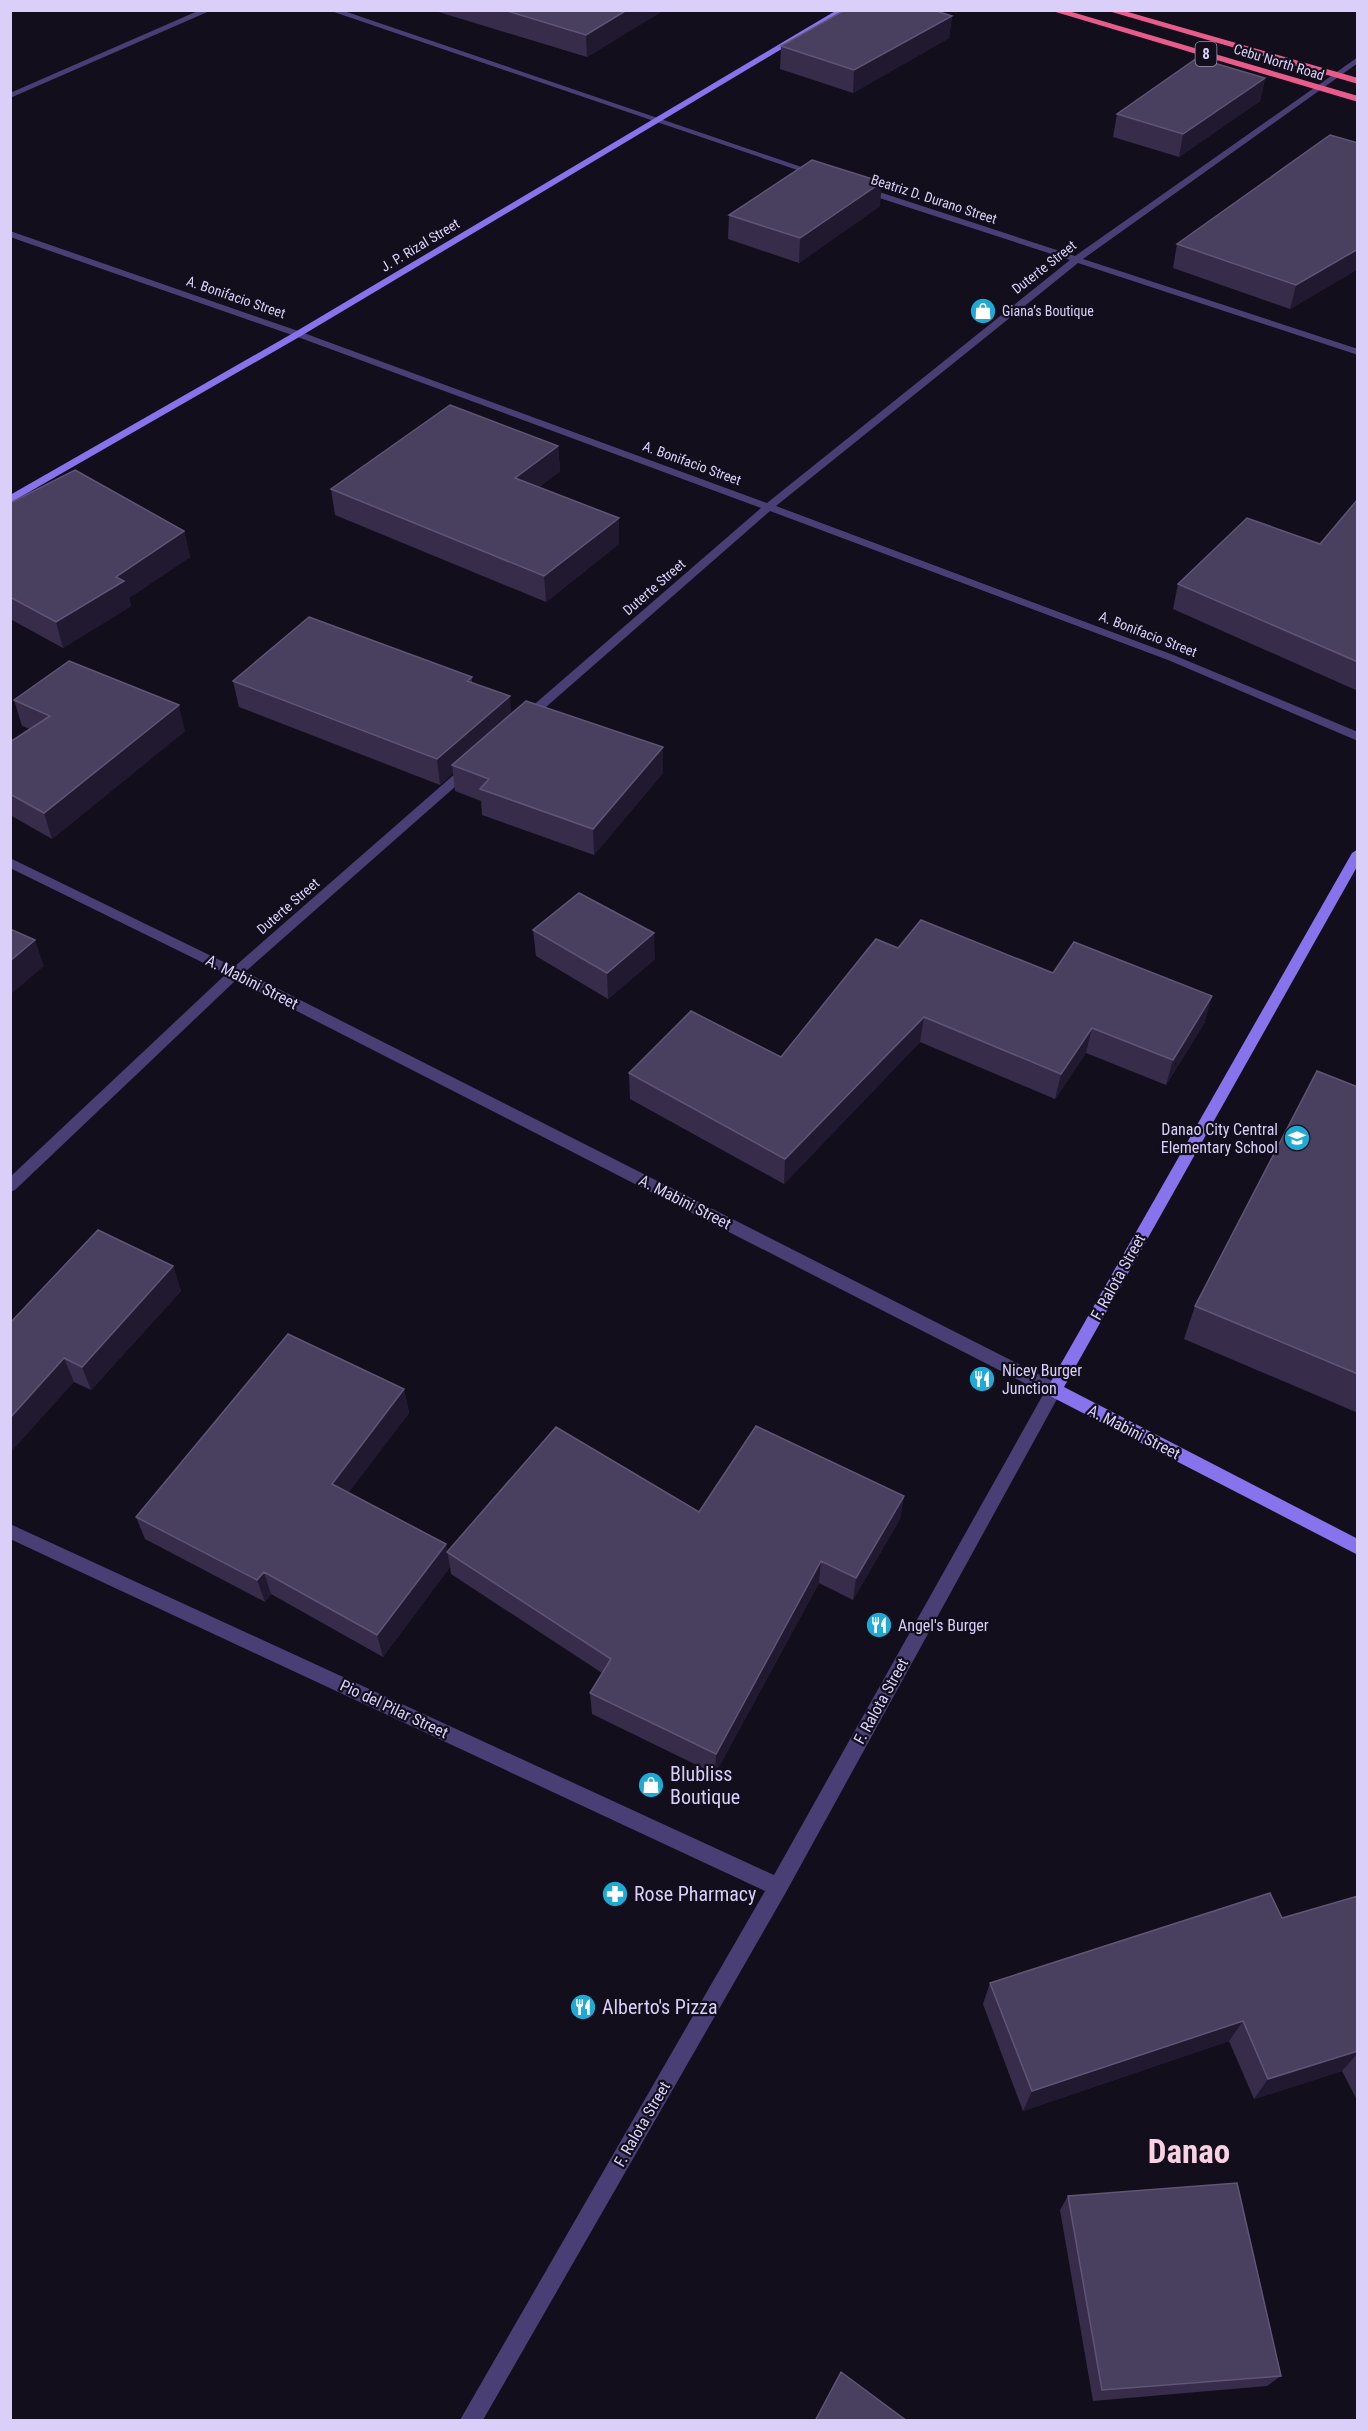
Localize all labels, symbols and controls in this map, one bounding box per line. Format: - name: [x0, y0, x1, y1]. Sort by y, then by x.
- street label: Cebu North Road: [1232, 41, 1326, 83]
- road number: 8: [1196, 42, 1216, 66]
- street label: Beatriz D. Durano Street: [869, 171, 999, 227]
- street label: J. P. Rizal Street: [378, 215, 462, 275]
- street label: Duterte Street: [1009, 237, 1079, 297]
- street label: A. Bonifacio Street: [184, 273, 288, 321]
- shop icon: Giana’s Boutique: [968, 296, 998, 326]
- place label: Giana’s Boutique: [1002, 303, 1094, 319]
- street label: A. Bonifacio Street: [641, 438, 743, 488]
- street label: Duterte Street: [620, 556, 688, 618]
- street label: A. Bonifacio Street: [1097, 608, 1199, 660]
- street label: Duterte Street: [254, 875, 322, 937]
- street label: A. Mabini Street: [203, 951, 302, 1014]
- place label: Danao City Central Elementary School: [1161, 1120, 1278, 1157]
- school or university icon: Danao City Central Elementary School: [1282, 1123, 1312, 1153]
- street label: A. Mabini Street: [636, 1171, 735, 1234]
- street label: F. Ralota Street: [1087, 1231, 1150, 1323]
- place label: Nicey Burger Junction: [1002, 1361, 1082, 1398]
- restaurant icon: Nicey Burger Junction: [967, 1364, 997, 1394]
- street label: A. Mabini Street: [1085, 1401, 1184, 1464]
- restaurant icon: Angel's Burger: [864, 1610, 894, 1640]
- place label: Angel's Burger: [898, 1616, 989, 1635]
- street label: F. Ralota Street: [850, 1655, 913, 1747]
- street label: Pio del Pilar Street: [337, 1676, 451, 1742]
- place label: Blubliss Boutique: [670, 1762, 740, 1809]
- shop icon: Blubliss Boutique: [636, 1770, 666, 1800]
- pharmacy icon: Rose Pharmacy: [600, 1879, 630, 1909]
- place label: Rose Pharmacy: [634, 1882, 756, 1906]
- restaurant icon: Alberto's Pizza: [568, 1992, 598, 2022]
- place label: Alberto's Pizza: [602, 1995, 718, 2019]
- street label: F. Ralota Street: [610, 2078, 674, 2170]
- district label: Danao: [1148, 2132, 1230, 2171]

